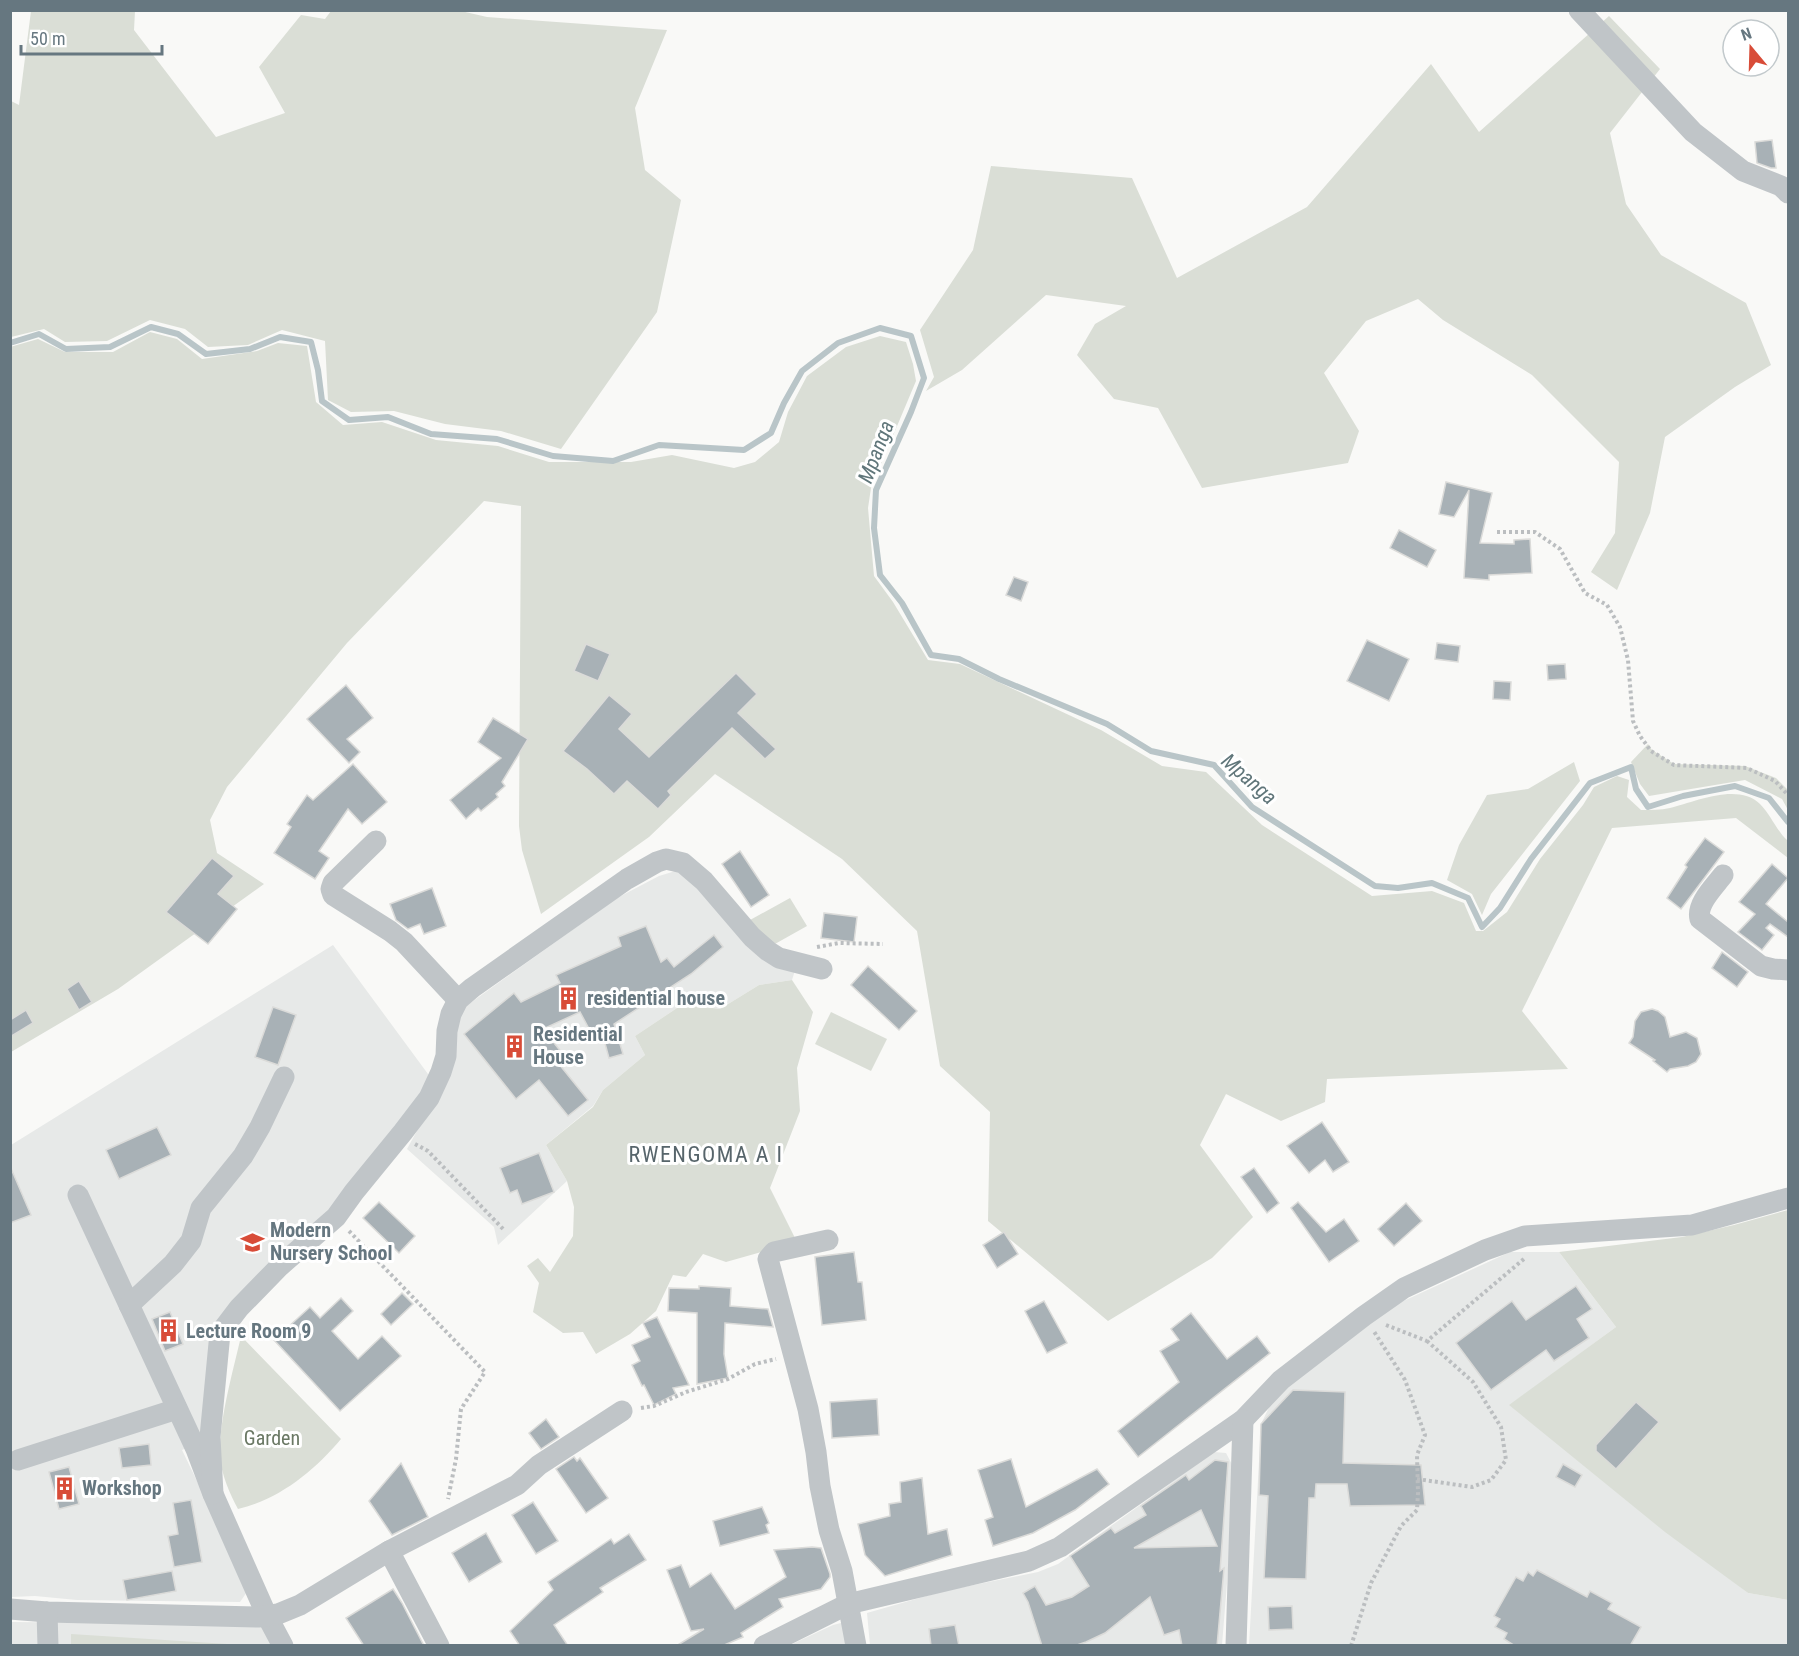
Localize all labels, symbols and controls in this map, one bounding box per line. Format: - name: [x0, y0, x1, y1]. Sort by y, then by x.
- scale bar: [21, 18, 162, 56]
- north arrow: [1721, 18, 1781, 78]
- text: N: [1739, 24, 1754, 45]
- text: 50 m: [30, 28, 65, 49]
- water label: Mpanga: [853, 417, 899, 487]
- water label: Mpanga: [1217, 749, 1281, 809]
- building icon: residential house: [556, 985, 582, 1011]
- place label: residential house: [587, 986, 725, 1010]
- place label: Residential House: [533, 1022, 623, 1069]
- building icon: Residential House: [502, 1033, 528, 1059]
- district label: RWENGOMA A I: [628, 1142, 784, 1167]
- place label: Modern Nursery School: [270, 1218, 392, 1265]
- school or university icon: Modern Nursery School: [239, 1229, 265, 1255]
- building icon: Lecture Room 9: [155, 1318, 181, 1344]
- place label: Lecture Room 9: [186, 1319, 311, 1343]
- park label: Garden: [244, 1426, 300, 1450]
- building icon: Workshop: [51, 1475, 77, 1501]
- place label: Workshop: [82, 1476, 162, 1500]

